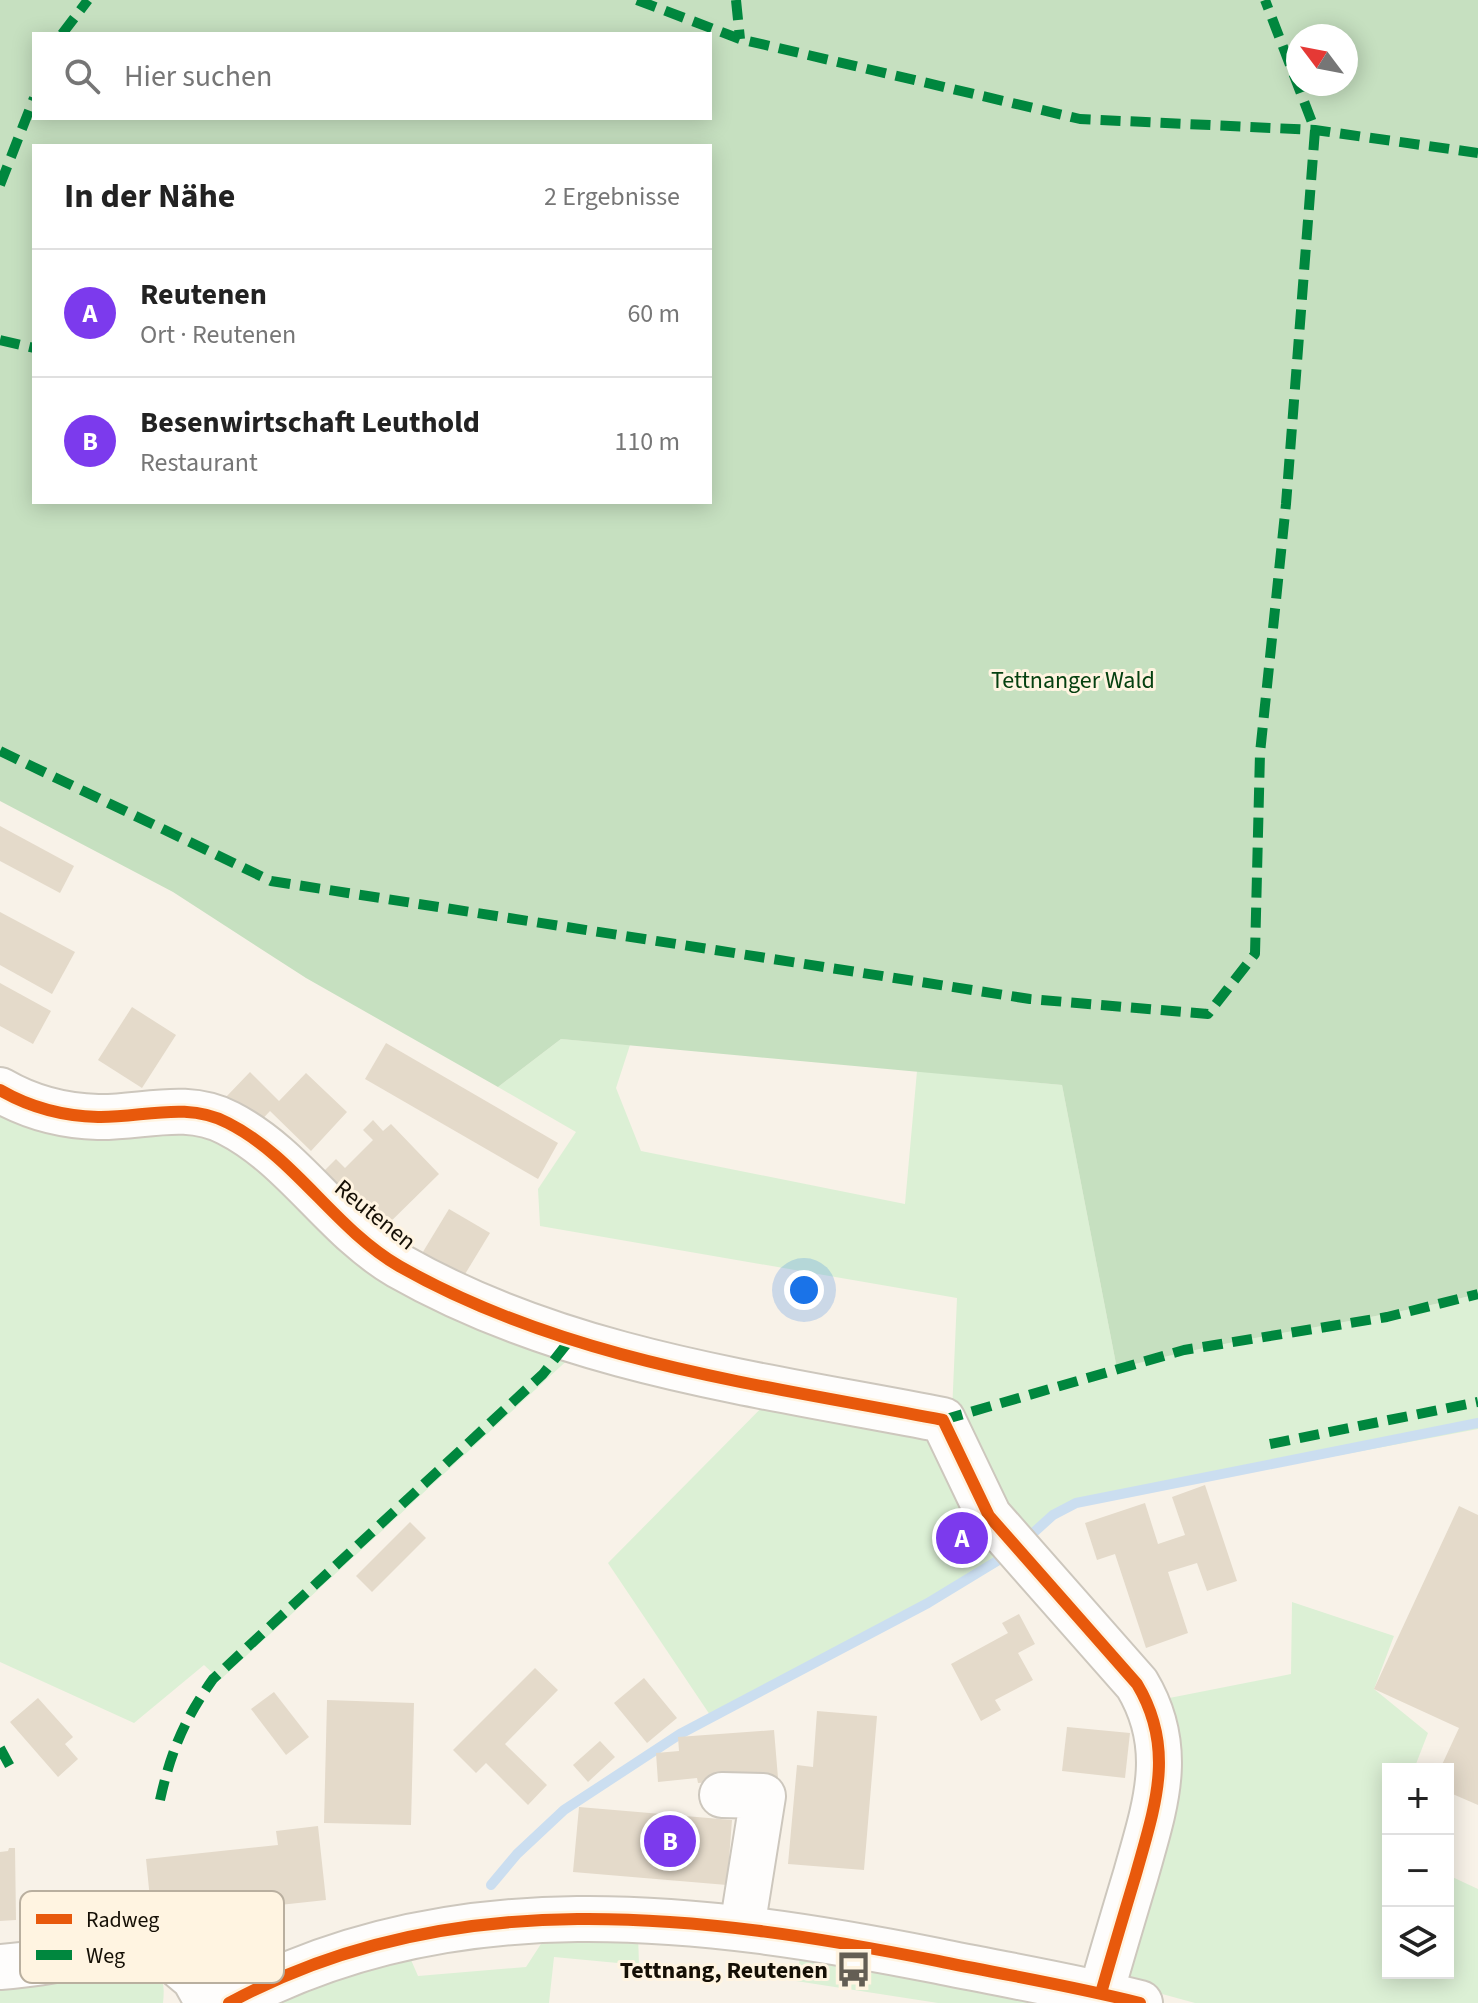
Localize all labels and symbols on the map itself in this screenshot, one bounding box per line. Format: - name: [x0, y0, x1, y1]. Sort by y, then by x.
- north arrow: [1286, 24, 1358, 96]
- park label: Tettnanger Wald: [991, 663, 1155, 698]
- street label: Reutenen: [327, 1171, 423, 1259]
- your location: [784, 1270, 824, 1310]
- pin: A: [936, 1508, 988, 1568]
- pin: B: [644, 1811, 696, 1871]
- legend: [20, 1891, 284, 1983]
- text: Radweg: [86, 1904, 159, 1936]
- text: Weg: [86, 1940, 125, 1972]
- bus stop icon: Tettnang, Reutenen: [835, 1951, 873, 1989]
- place label: Tettnang, Reutenen: [620, 1953, 828, 1988]

